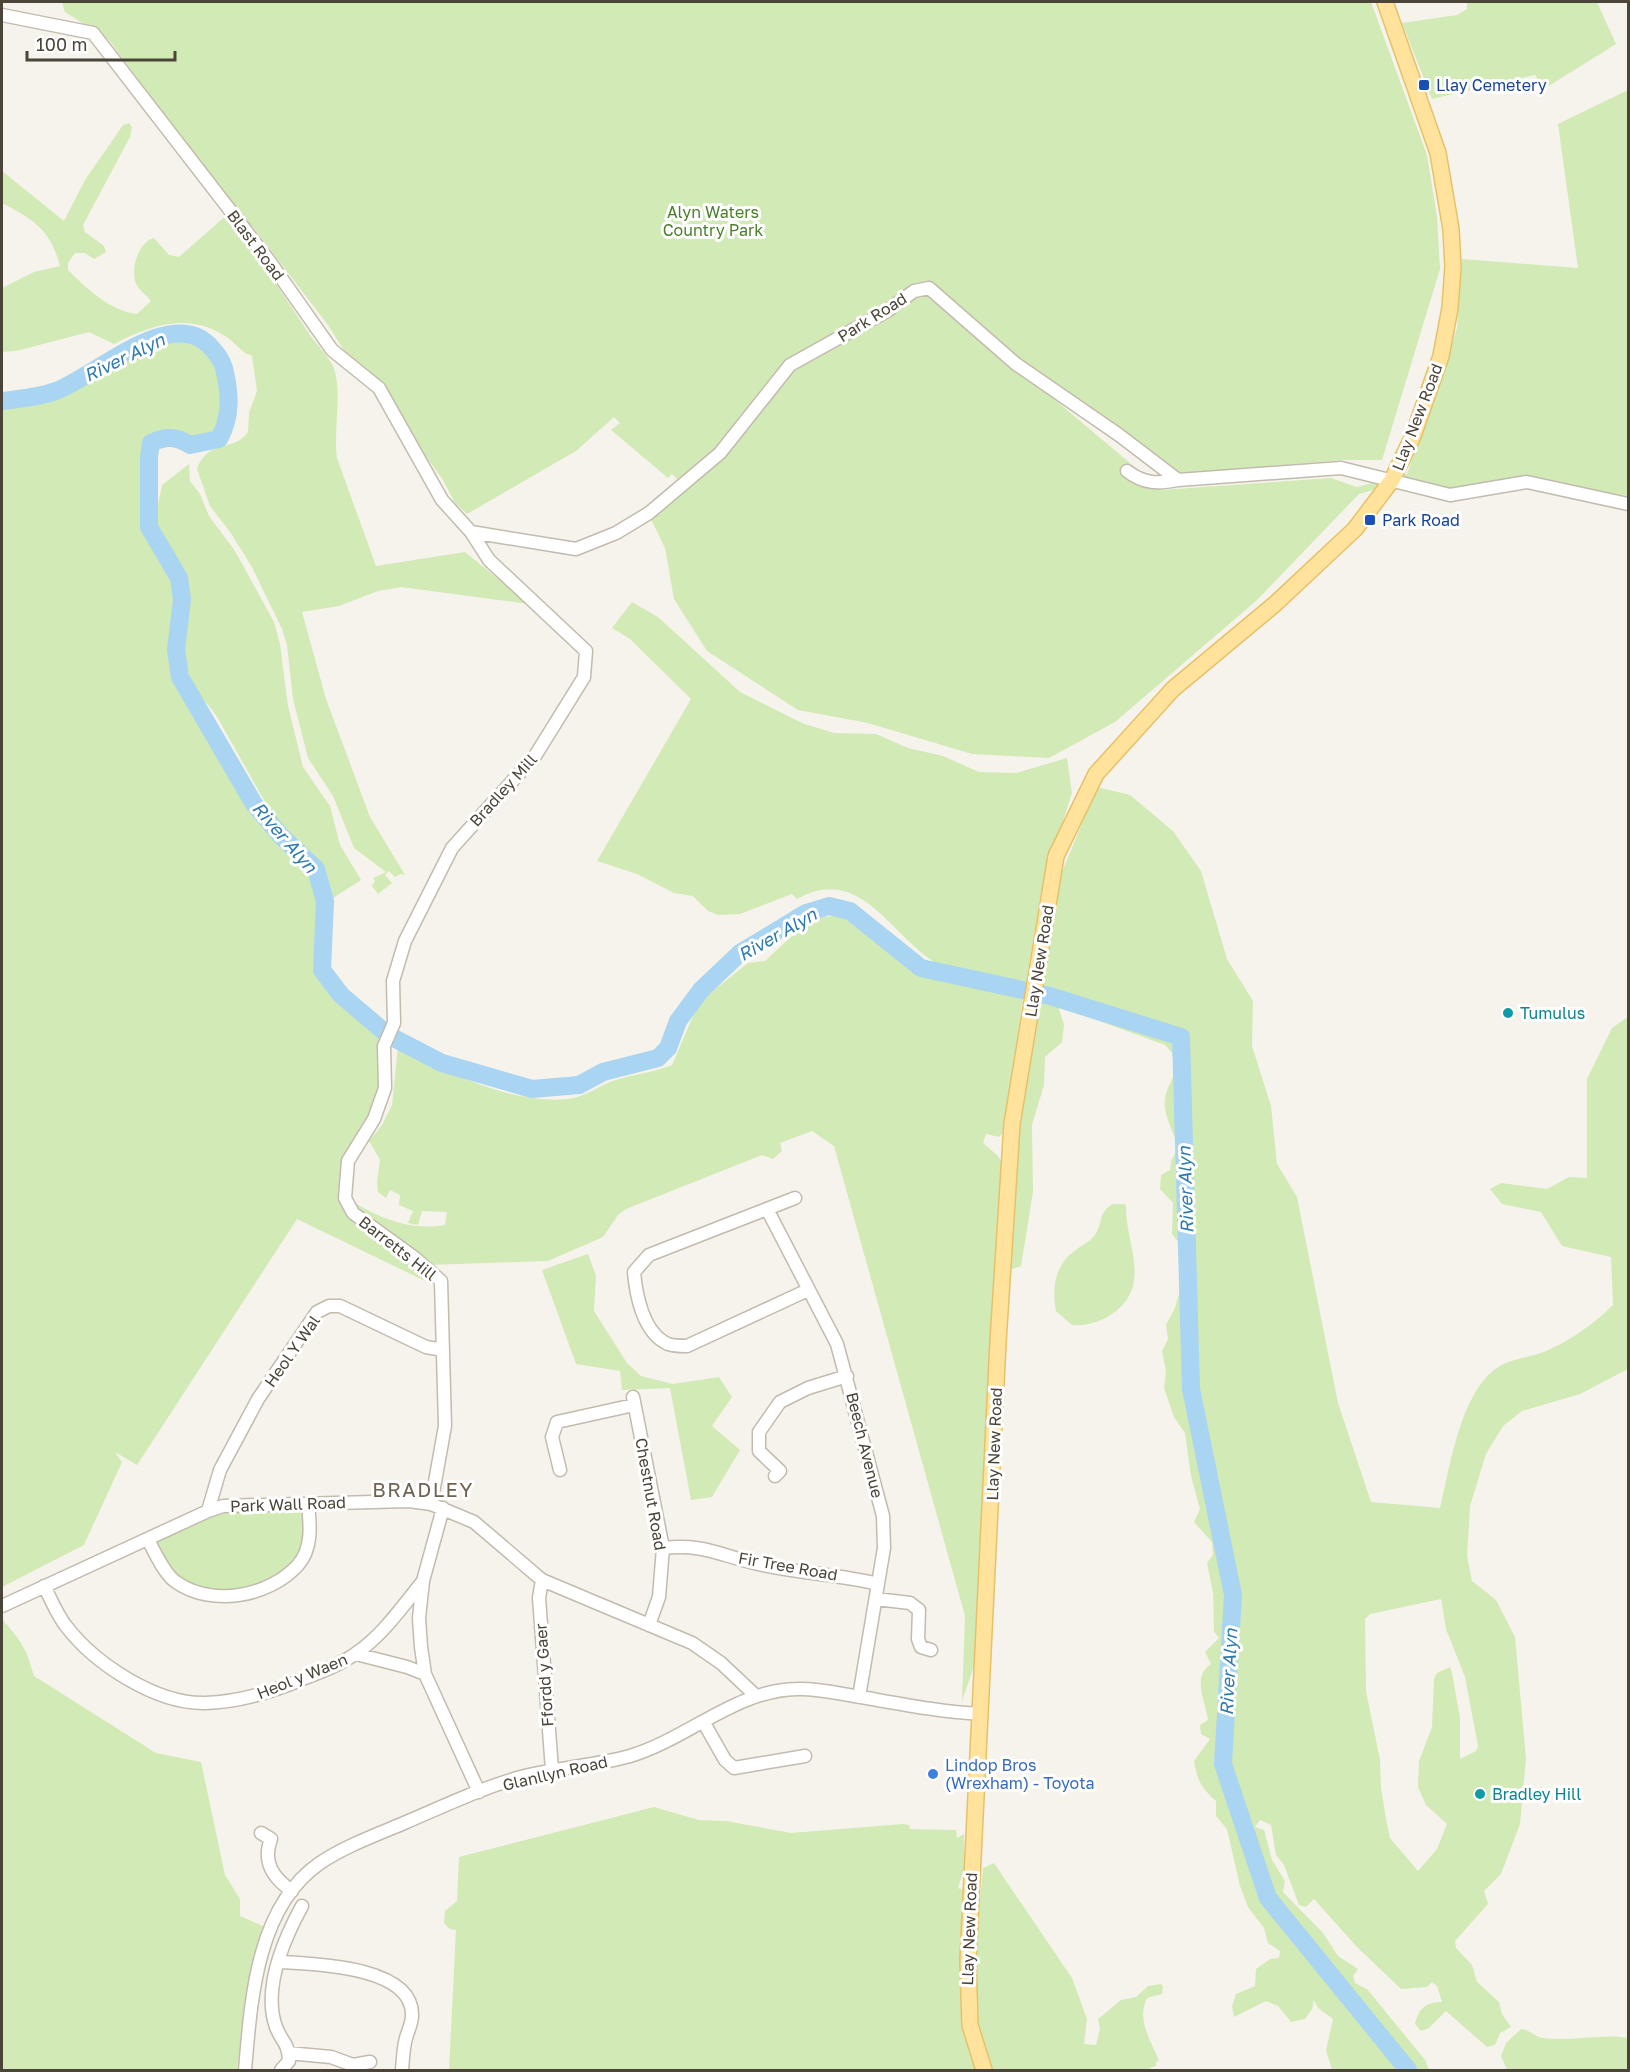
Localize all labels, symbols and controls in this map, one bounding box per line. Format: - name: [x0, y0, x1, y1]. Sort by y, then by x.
- scale bar: [27, 24, 176, 62]
- text: 100 m: [36, 33, 87, 55]
- place label: Llay Cemetery: [1436, 75, 1547, 95]
- marker: Llay Cemetery: [1417, 78, 1431, 92]
- park label: Alyn Waters Country Park: [663, 202, 763, 240]
- street label: Blast Road: [223, 206, 289, 284]
- street label: Park Road: [834, 288, 910, 346]
- water label: River Alyn: [80, 328, 169, 386]
- street label: Llay New Road: [1387, 361, 1447, 473]
- place label: Park Road: [1382, 510, 1460, 530]
- marker: Park Road: [1363, 513, 1377, 527]
- street label: Bradley Mill: [465, 750, 541, 830]
- water label: River Alyn: [248, 797, 322, 878]
- water label: River Alyn: [734, 902, 821, 965]
- street label: Llay New Road: [1020, 904, 1058, 1018]
- place label: Tumulus: [1520, 1003, 1585, 1023]
- marker: Tumulus: [1501, 1006, 1515, 1020]
- water label: River Alyn: [1172, 1145, 1198, 1234]
- street label: Barretts Hill: [355, 1211, 441, 1285]
- street label: Heol Y Wal: [260, 1311, 324, 1391]
- street label: Llay New Road: [982, 1387, 1006, 1501]
- street label: Beech Avenue: [842, 1390, 888, 1500]
- street label: Chestnut Road: [631, 1436, 671, 1552]
- district label: BRADLEY: [372, 1477, 474, 1501]
- street label: Park Wall Road: [230, 1492, 346, 1516]
- street label: Fir Tree Road: [737, 1547, 839, 1585]
- street label: Ffordd y Gaer: [530, 1623, 558, 1727]
- water label: River Alyn: [1215, 1627, 1241, 1716]
- street label: Heol y Waen: [254, 1649, 350, 1703]
- street label: Glanllyn Road: [501, 1751, 609, 1795]
- place label: Lindop Bros (Wrexham) - Toyota: [945, 1755, 1095, 1793]
- marker: Lindop Bros (Wrexham) - Toyota: [926, 1767, 940, 1781]
- place label: Bradley Hill: [1492, 1784, 1581, 1804]
- marker: Bradley Hill: [1473, 1787, 1487, 1801]
- street label: Llay New Road: [957, 1872, 981, 1986]

